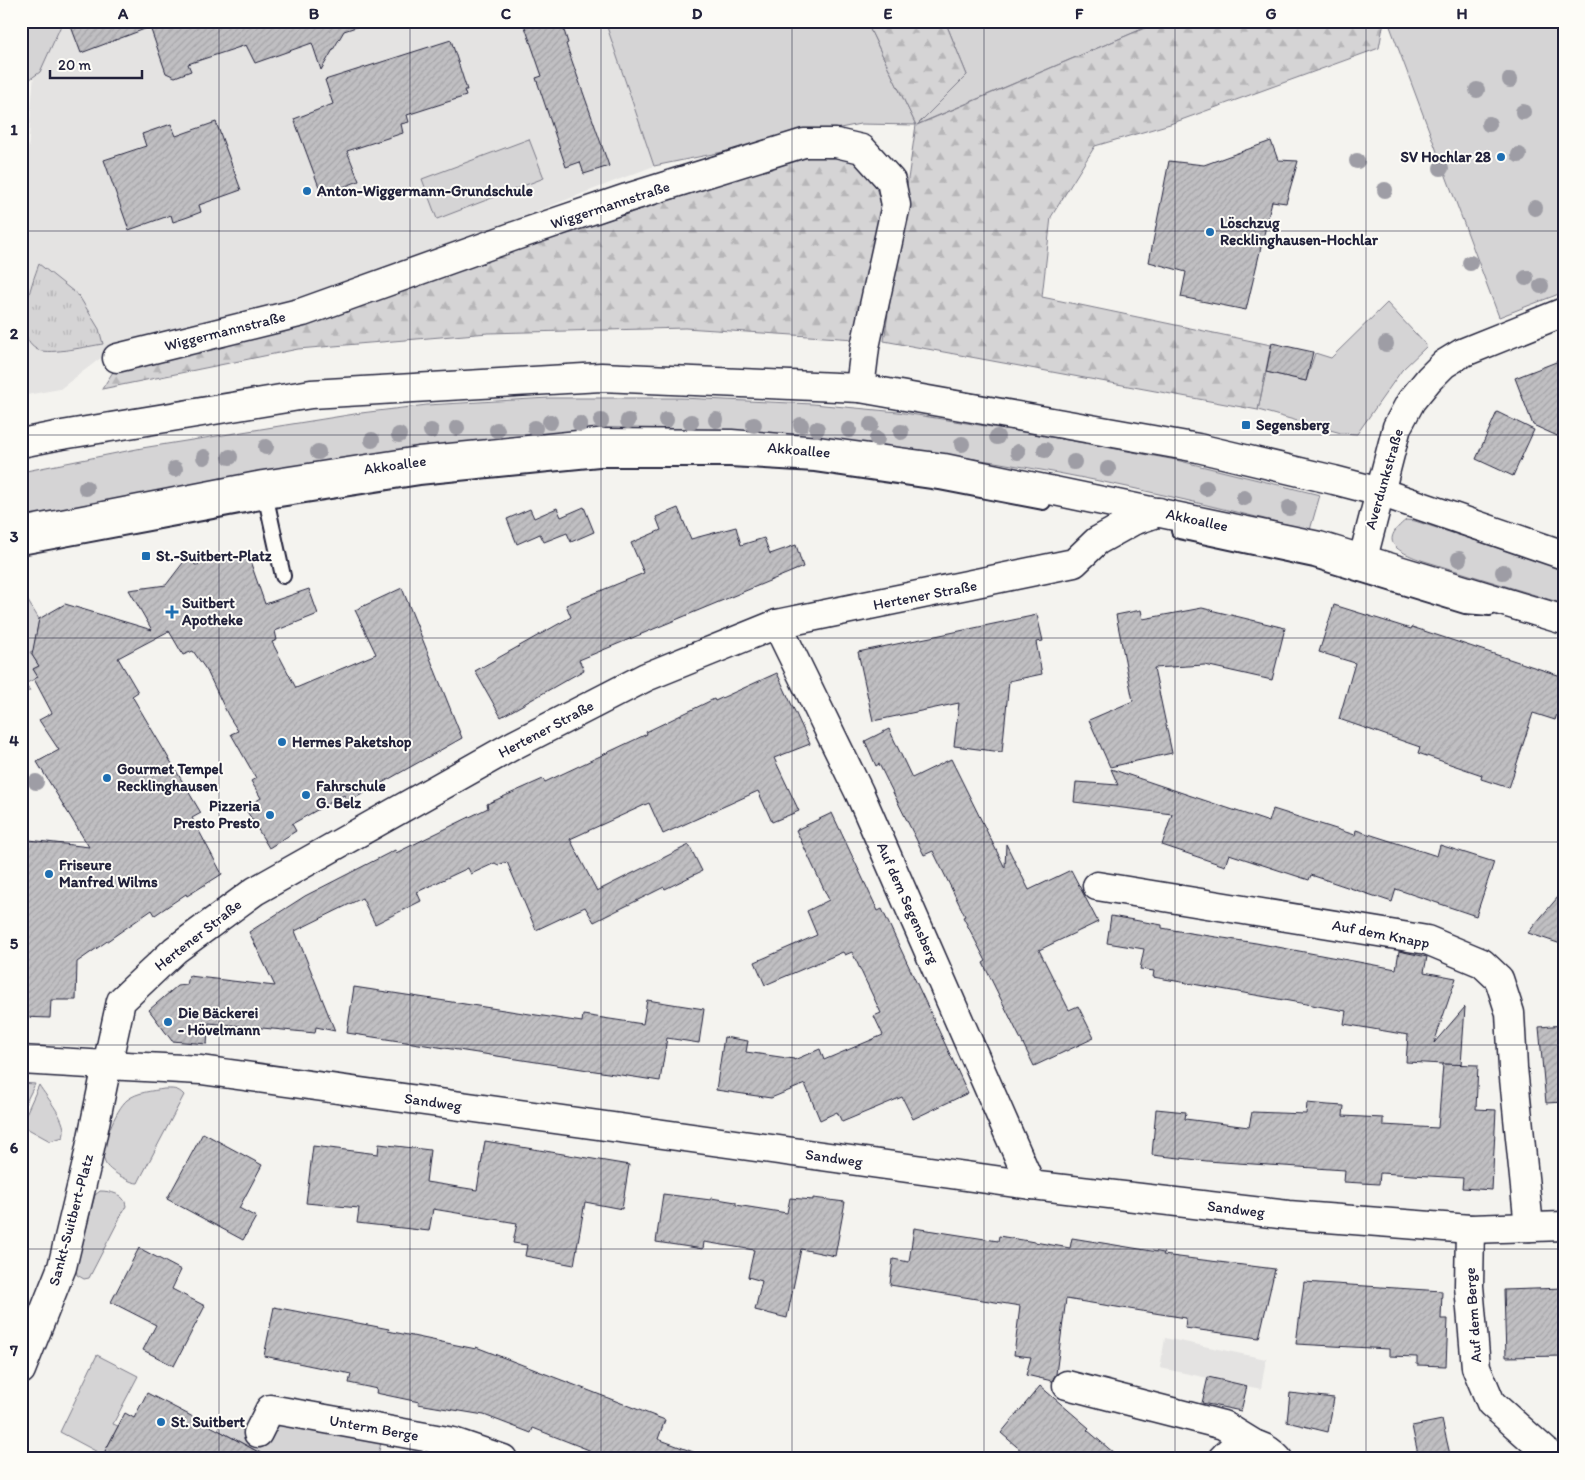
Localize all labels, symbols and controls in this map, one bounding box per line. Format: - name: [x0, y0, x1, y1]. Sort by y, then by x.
- text: A: [117, 4, 129, 23]
- text: B: [309, 4, 320, 23]
- text: C: [501, 4, 512, 23]
- text: D: [692, 4, 703, 23]
- text: E: [884, 4, 893, 23]
- text: F: [1075, 4, 1084, 23]
- text: G: [1265, 4, 1277, 23]
- text: H: [1456, 4, 1468, 23]
- scale bar: [50, 48, 142, 80]
- text: 20 m: [58, 56, 92, 74]
- text: 1: [10, 120, 18, 139]
- place label: SV Hochlar 28: [1401, 148, 1492, 166]
- marker: SV Hochlar 28: [1495, 151, 1507, 163]
- street label: Wiggermannstraße: [548, 177, 672, 233]
- place label: Anton-Wiggermann-Grundschule: [316, 182, 533, 201]
- marker: Anton-Wiggermann-Grundschule: [301, 185, 313, 197]
- place label: Löschzug Recklinghausen-Hochlar: [1220, 214, 1379, 250]
- marker: Löschzug Recklinghausen-Hochlar: [1204, 226, 1216, 238]
- street label: Wiggermannstraße: [162, 307, 288, 355]
- text: 2: [10, 324, 19, 343]
- place label: Segensberg: [1256, 416, 1330, 435]
- marker: Segensberg: [1240, 419, 1252, 431]
- street label: Averdunkstraße: [1361, 427, 1407, 531]
- street label: Akkoallee: [767, 438, 831, 462]
- street label: Akkoallee: [363, 452, 427, 478]
- street label: Akkoallee: [1164, 505, 1230, 535]
- text: 3: [10, 527, 19, 546]
- place label: St.-Suitbert-Platz: [156, 547, 272, 565]
- marker: St.-Suitbert-Platz: [140, 550, 152, 562]
- street label: Hertener Straße: [872, 576, 978, 614]
- place label: Suitbert Apotheke: [181, 594, 243, 630]
- marker: Suitbert Apotheke: [166, 606, 178, 618]
- street label: Hertener Straße: [495, 696, 597, 762]
- text: 4: [9, 731, 19, 750]
- place label: Hermes Paketshop: [292, 733, 412, 752]
- marker: Hermes Paketshop: [276, 736, 288, 748]
- place label: Gourmet Tempel Recklinghausen: [117, 760, 224, 796]
- marker: Gourmet Tempel Recklinghausen: [101, 772, 113, 784]
- place label: Fahrschule G. Belz: [316, 777, 386, 812]
- marker: Fahrschule G. Belz: [300, 789, 312, 801]
- place label: Pizzeria Presto Presto: [173, 797, 260, 832]
- marker: Pizzeria Presto Presto: [264, 809, 276, 821]
- street label: Auf dem Segensberg: [873, 839, 943, 967]
- place label: Friseure Manfred Wilms: [59, 856, 158, 891]
- marker: Friseure Manfred Wilms: [43, 868, 55, 880]
- street label: Hertener Straße: [151, 895, 245, 975]
- street label: Auf dem Knapp: [1331, 916, 1431, 952]
- text: 5: [10, 934, 19, 953]
- place label: Die Bäckerei - Hövelmann: [178, 1004, 261, 1039]
- marker: Die Bäckerei - Hövelmann: [162, 1016, 174, 1028]
- street label: Sandweg: [403, 1089, 463, 1115]
- text: 6: [10, 1138, 19, 1157]
- street label: Sandweg: [804, 1145, 864, 1171]
- street label: Sankt-Suitbert-Platz: [45, 1152, 97, 1288]
- street label: Sandweg: [1206, 1197, 1266, 1221]
- street label: Auf dem Berge: [1461, 1267, 1485, 1363]
- text: 7: [9, 1341, 18, 1360]
- street label: Unterm Berge: [328, 1411, 420, 1445]
- place label: St. Suitbert: [171, 1413, 245, 1431]
- marker: St. Suitbert: [155, 1416, 167, 1428]

